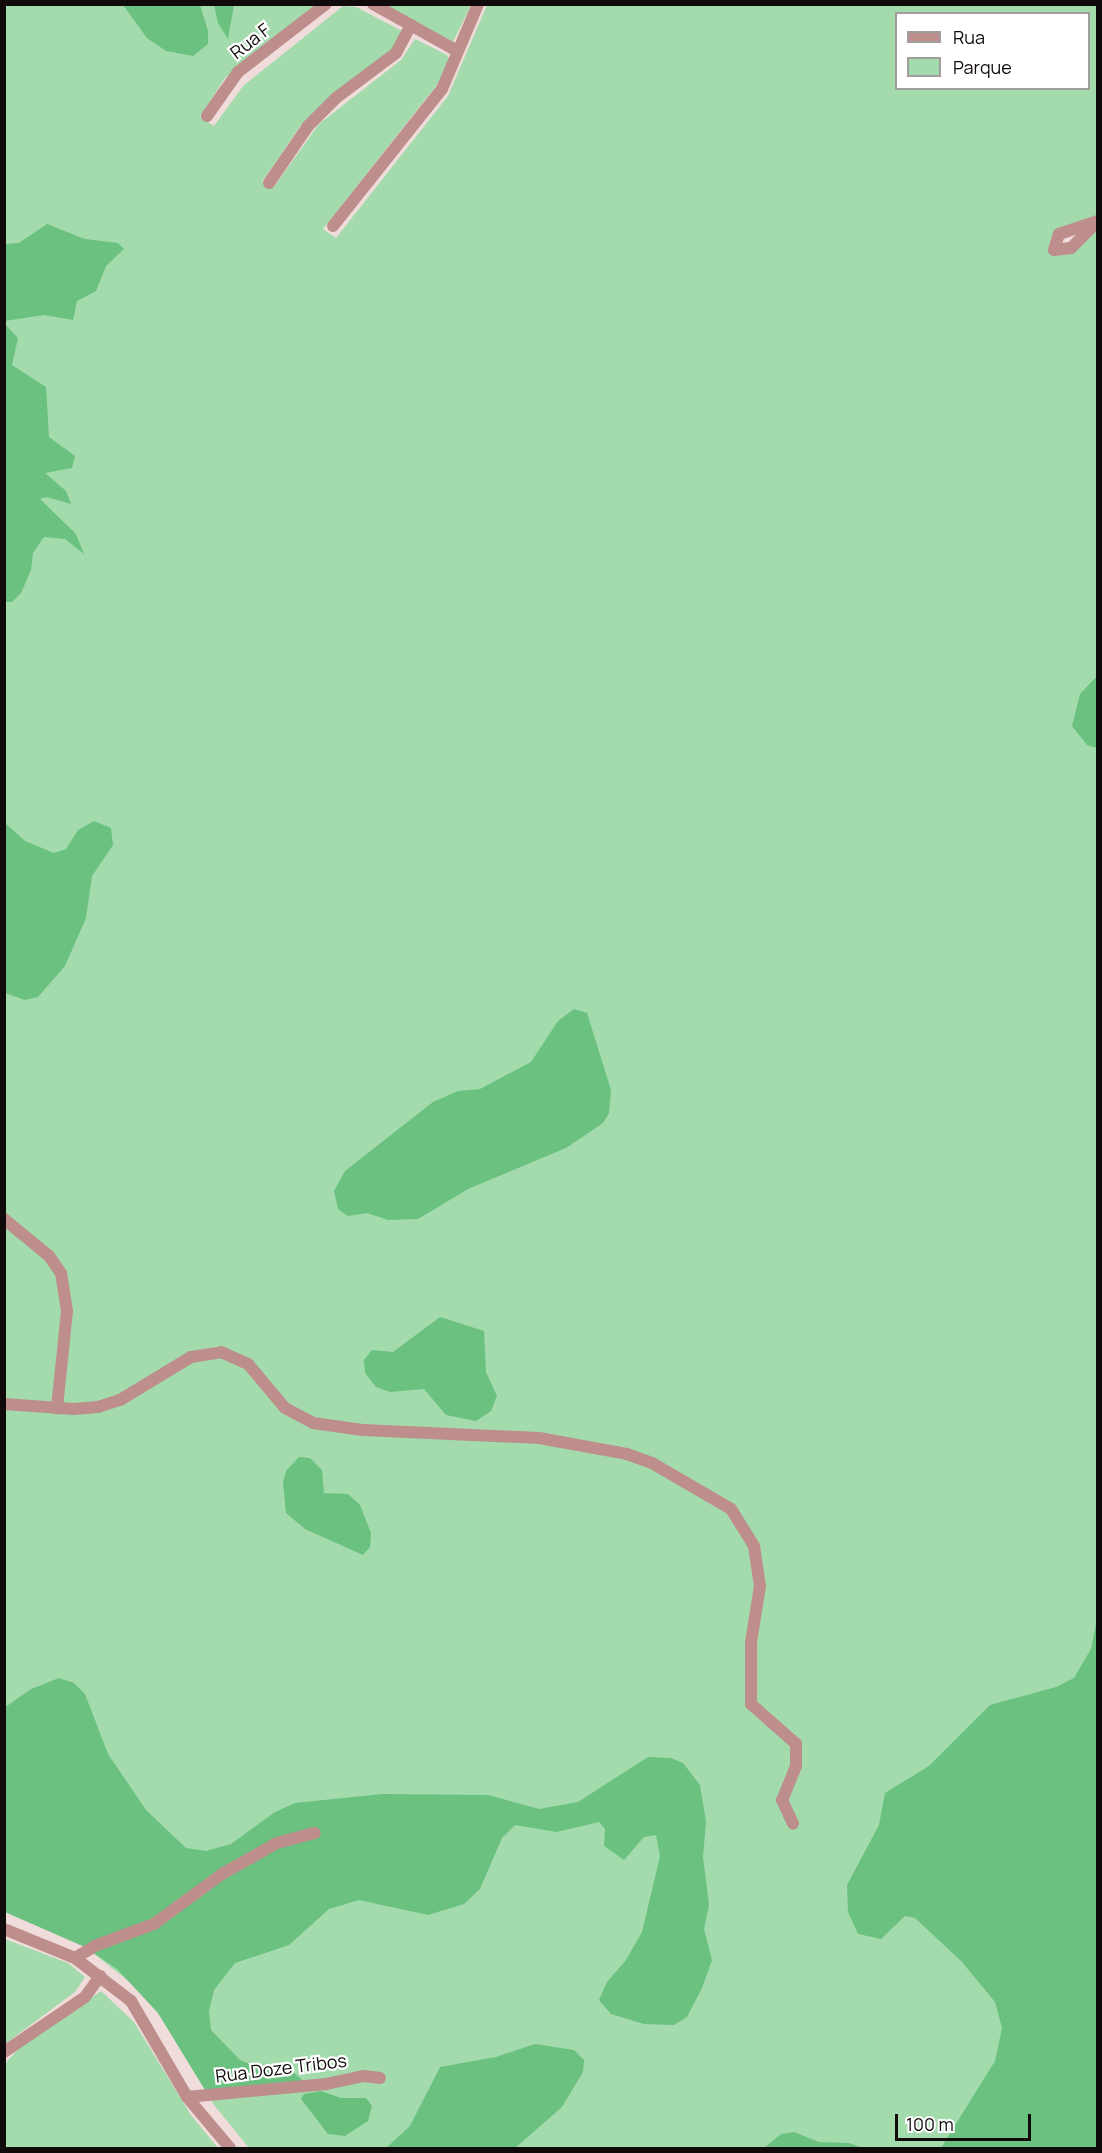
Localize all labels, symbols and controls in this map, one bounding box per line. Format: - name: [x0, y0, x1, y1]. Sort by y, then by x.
- legend: [895, 12, 1090, 90]
- street label: Rua F: [226, 19, 274, 63]
- text: Rua: [953, 25, 985, 49]
- text: Parque: [953, 55, 1012, 79]
- street label: Rua Doze Tribos: [214, 2049, 348, 2087]
- scale bar: [898, 2102, 1034, 2140]
- text: 100 m: [906, 2112, 954, 2136]

